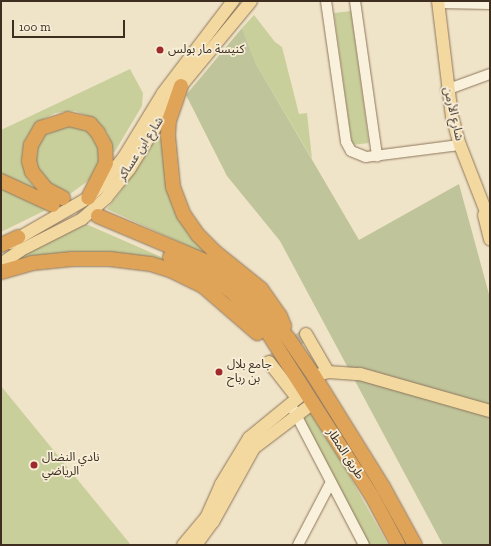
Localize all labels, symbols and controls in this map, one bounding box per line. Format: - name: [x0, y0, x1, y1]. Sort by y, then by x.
- scale bar: [14, 12, 127, 38]
- text: 100 m: [19, 20, 51, 34]
- place label: كنيسة مار بولس: [168, 43, 244, 57]
- marker: كنيسة مار بولس: [155, 45, 165, 55]
- street label: شارع الأرمن: [440, 86, 466, 142]
- street label: شارع ابن عساكر: [115, 114, 167, 184]
- place label: جامع بلال بن رباح: [227, 358, 272, 386]
- marker: جامع بلال بن رباح: [214, 367, 224, 377]
- street label: طريق المطار: [323, 426, 367, 482]
- place label: نادي النضال الرياضي: [42, 451, 100, 479]
- marker: نادي النضال الرياضي: [29, 460, 39, 470]

